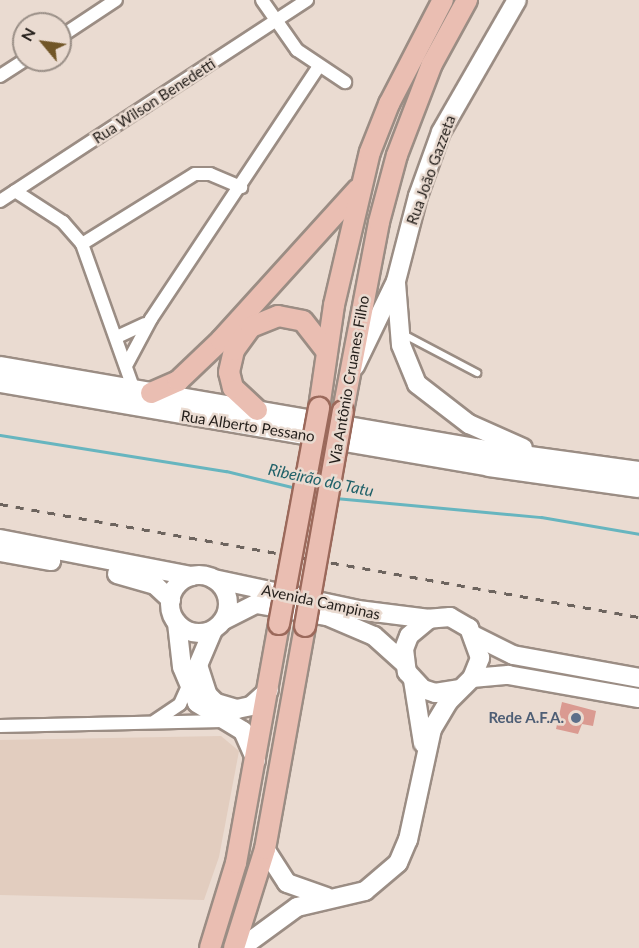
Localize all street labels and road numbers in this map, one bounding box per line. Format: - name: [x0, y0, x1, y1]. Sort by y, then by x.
- street label: Rua Wilson Benedetti: [89, 55, 219, 147]
- street label: Rua João Gazzeta: [403, 113, 459, 227]
- street label: Via Antônio Cruanes Filho: [325, 294, 373, 466]
- street label: Rua Alberto Pessano: [180, 406, 316, 446]
- street label: Avenida Campinas: [260, 581, 382, 623]

